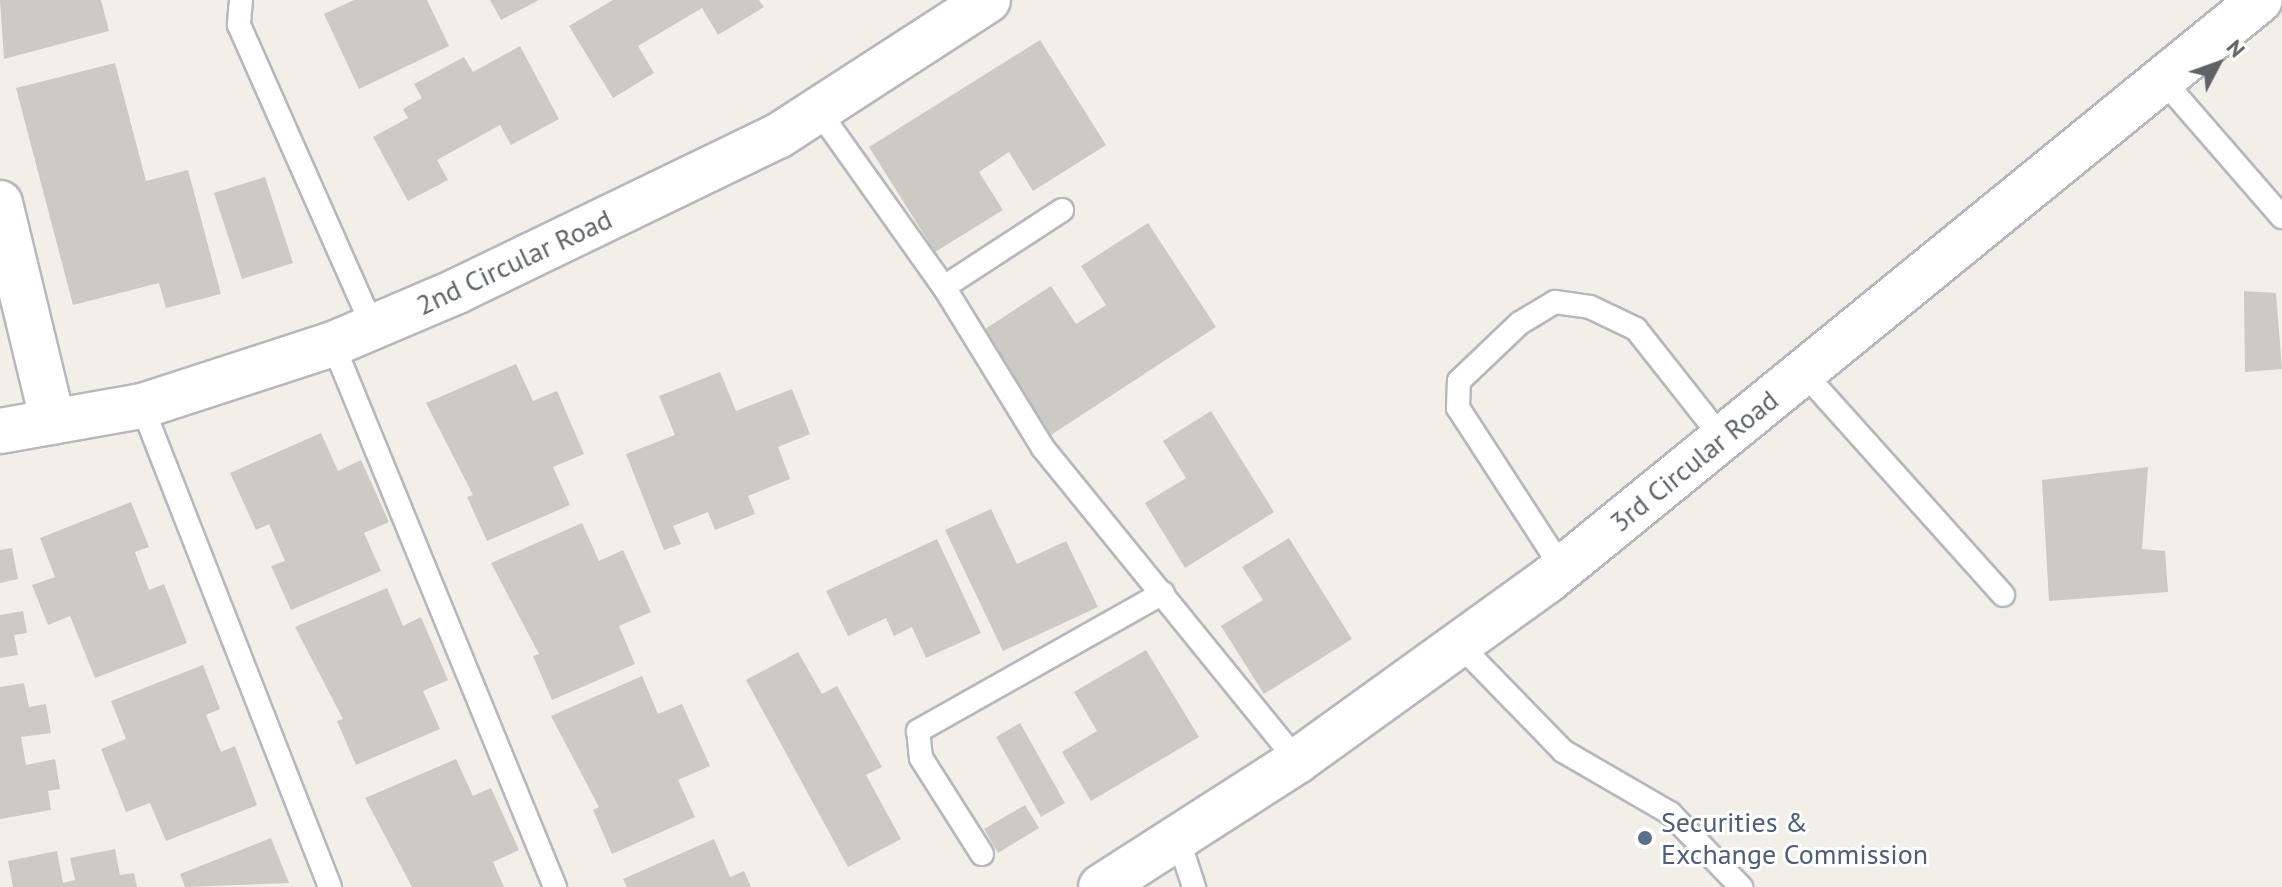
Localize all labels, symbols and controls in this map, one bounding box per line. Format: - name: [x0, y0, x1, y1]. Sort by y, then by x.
- north arrow: [2178, 24, 2258, 104]
- text: N: [2221, 34, 2251, 63]
- street label: 2nd Circular Road: [411, 202, 617, 322]
- street label: 3rd Circular Road: [1603, 383, 1785, 539]
- place label: Securities & Exchange Commission: [1661, 805, 1928, 871]
- marker: Securities & Exchange Commission: [1636, 829, 1654, 847]

